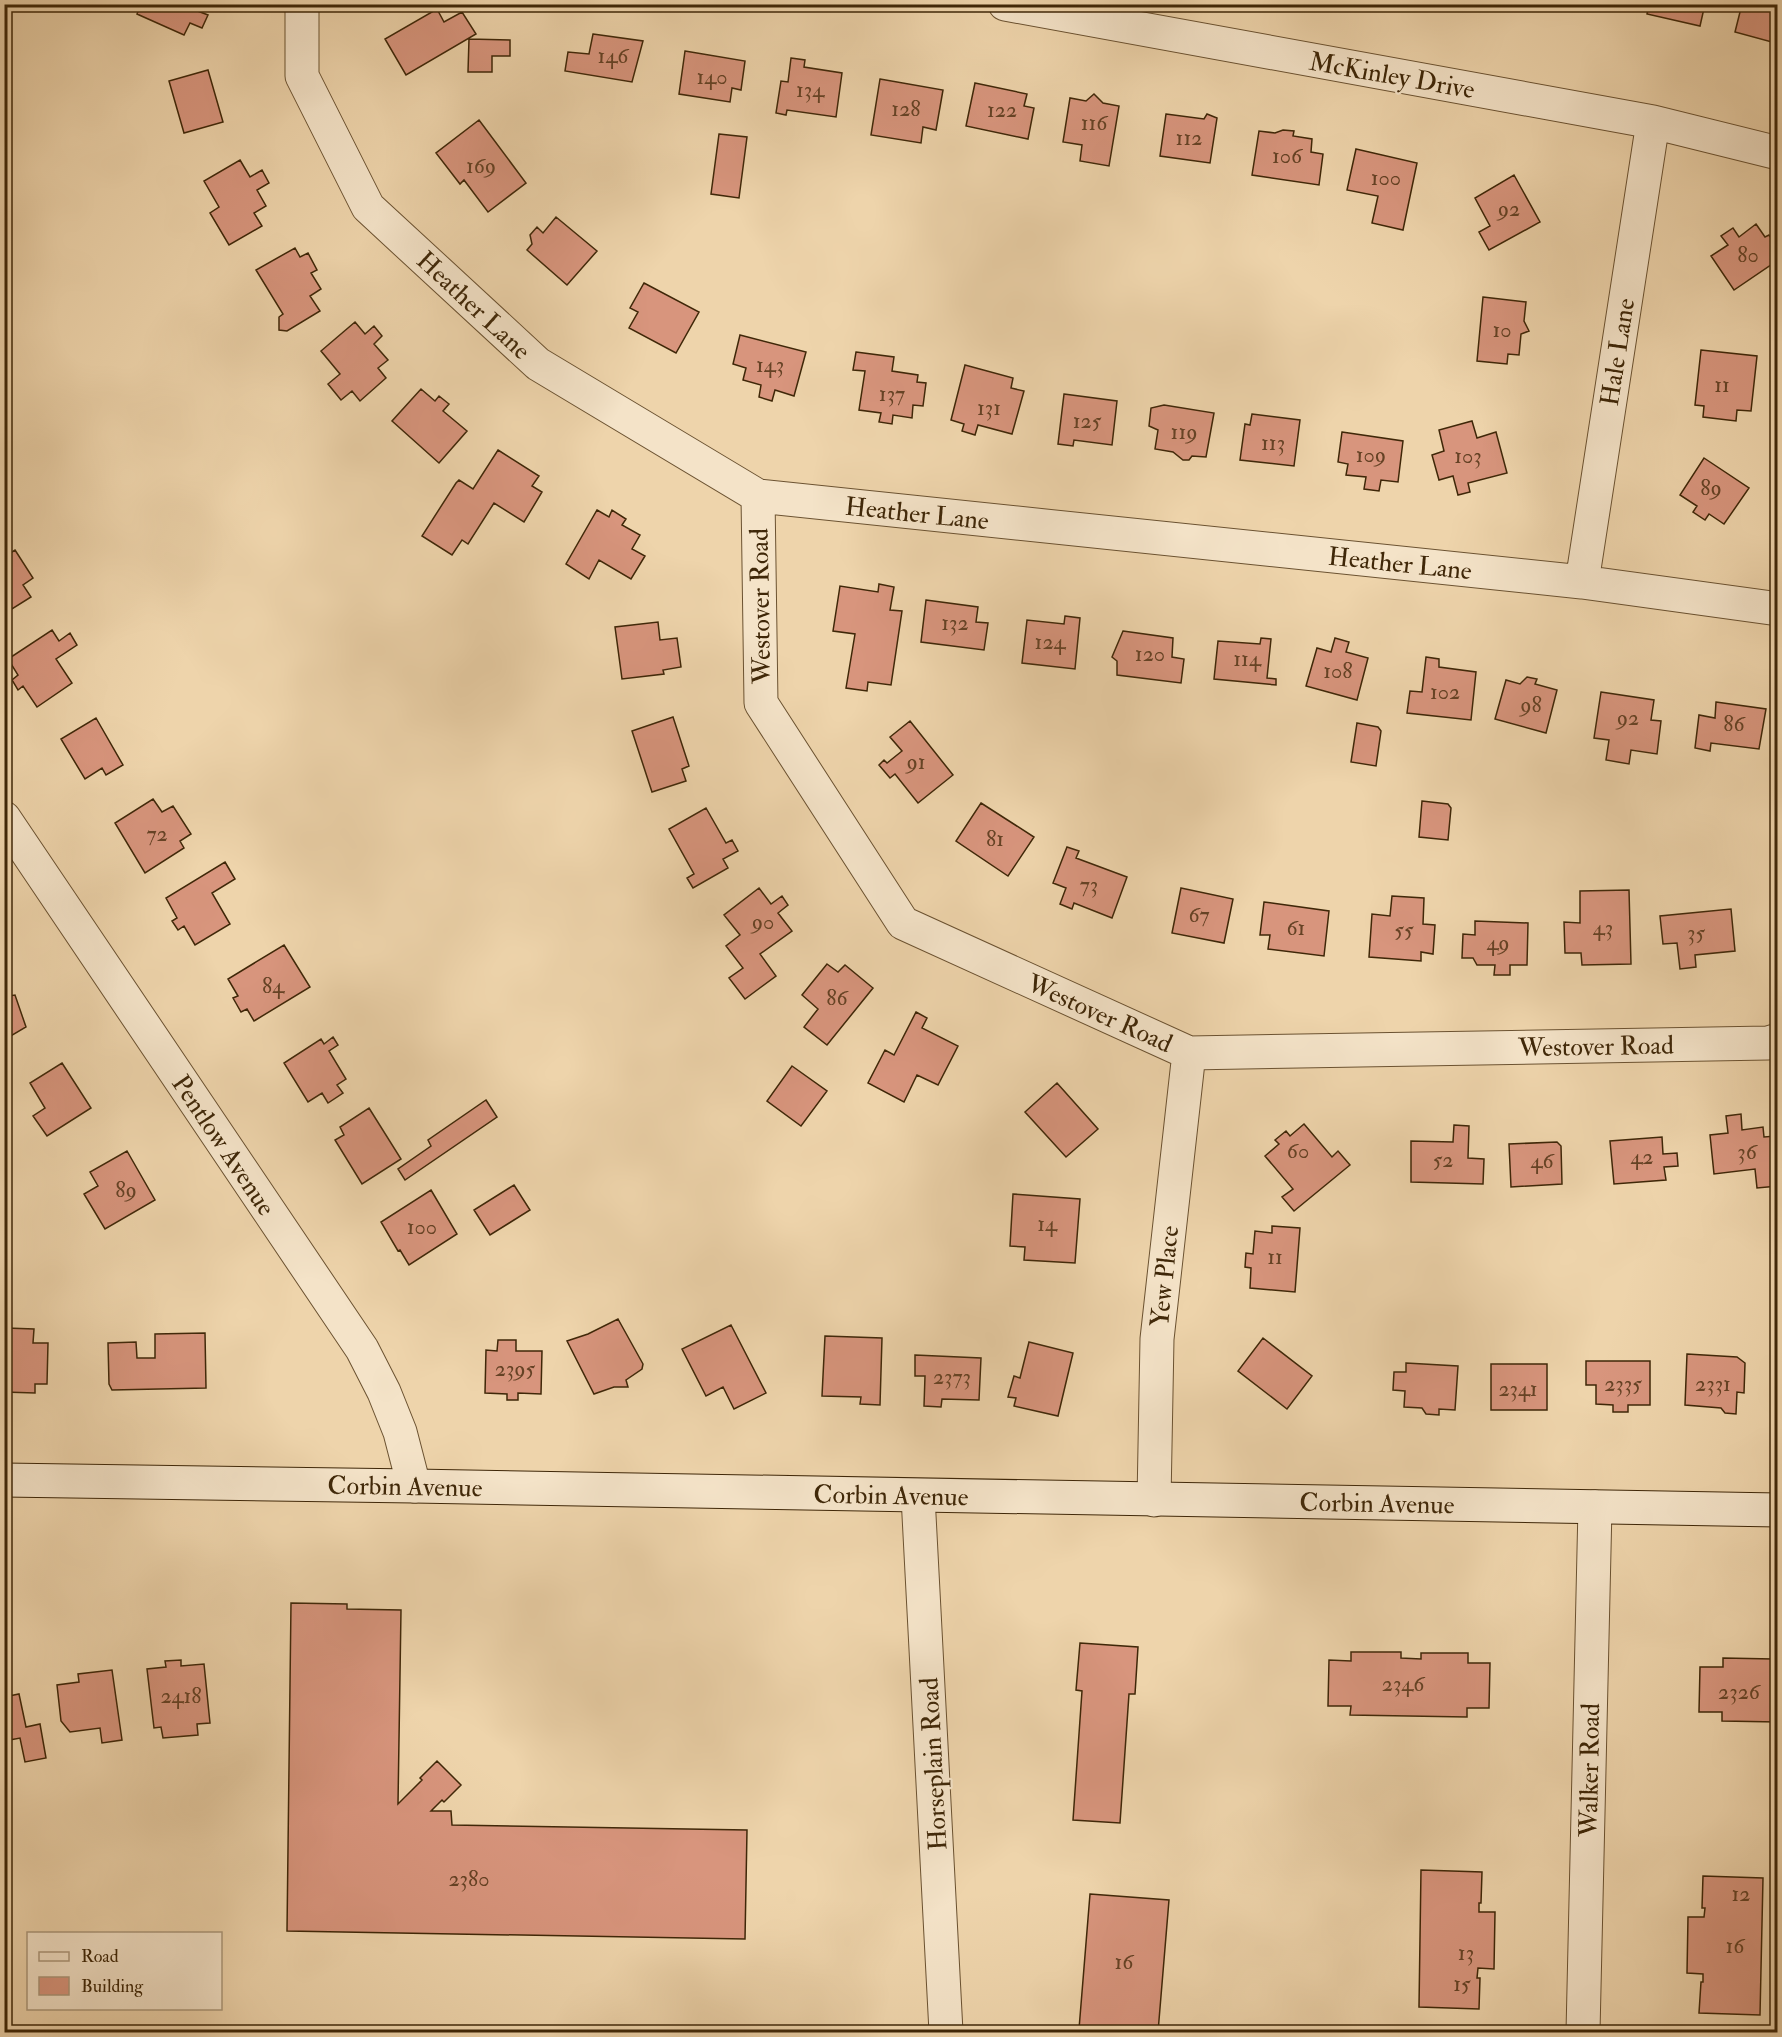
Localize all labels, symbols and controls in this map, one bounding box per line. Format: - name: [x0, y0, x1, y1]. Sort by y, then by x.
- house number: 146: [598, 42, 630, 70]
- street label: McKinley Drive: [1307, 46, 1477, 106]
- house number: 140: [697, 63, 728, 91]
- house number: 134: [796, 76, 825, 104]
- house number: 128: [891, 95, 921, 123]
- house number: 122: [987, 96, 1017, 124]
- house number: 116: [1081, 109, 1109, 137]
- house number: 112: [1176, 124, 1202, 152]
- house number: 106: [1272, 142, 1304, 170]
- house number: 169: [466, 152, 496, 180]
- house number: 100: [1371, 164, 1401, 192]
- house number: 92: [1496, 195, 1520, 223]
- house number: 80: [1737, 241, 1759, 269]
- street label: Heather Lane: [410, 245, 537, 367]
- street label: Hale Lane: [1594, 296, 1642, 408]
- house number: 10: [1492, 316, 1512, 344]
- house number: 143: [756, 351, 784, 379]
- house number: 11: [1714, 371, 1730, 399]
- house number: 137: [879, 380, 905, 408]
- house number: 131: [977, 394, 1001, 422]
- house number: 125: [1073, 407, 1102, 435]
- house number: 119: [1171, 418, 1197, 446]
- house number: 113: [1261, 429, 1285, 457]
- house number: 109: [1356, 441, 1386, 469]
- house number: 103: [1454, 442, 1482, 470]
- house number: 89: [1700, 474, 1722, 502]
- street label: Heather Lane: [843, 491, 991, 537]
- street label: Westover Road: [744, 528, 778, 685]
- street label: Heather Lane: [1326, 541, 1474, 587]
- house number: 132: [941, 609, 969, 637]
- house number: 124: [1035, 628, 1067, 656]
- house number: 120: [1135, 640, 1165, 668]
- house number: 114: [1233, 645, 1262, 673]
- house number: 108: [1323, 657, 1353, 685]
- house number: 102: [1430, 678, 1460, 706]
- house number: 98: [1518, 691, 1542, 719]
- house number: 92: [1615, 704, 1639, 732]
- house number: 86: [1723, 710, 1747, 738]
- house number: 91: [904, 748, 926, 776]
- house number: 72: [146, 820, 168, 848]
- house number: 81: [986, 825, 1004, 853]
- house number: 73: [1080, 871, 1098, 899]
- house number: 67: [1188, 901, 1210, 929]
- house number: 90: [750, 908, 774, 936]
- house number: 61: [1287, 914, 1305, 942]
- house number: 43: [1593, 914, 1613, 942]
- house number: 55: [1394, 916, 1414, 944]
- house number: 35: [1687, 919, 1705, 947]
- house number: 49: [1486, 929, 1510, 957]
- street label: Westover Road: [1021, 967, 1177, 1060]
- house number: 84: [262, 972, 285, 1000]
- house number: 86: [826, 984, 850, 1012]
- street label: Westover Road: [1517, 1030, 1674, 1064]
- street label: Pentlow Avenue: [164, 1069, 282, 1222]
- house number: 60: [1287, 1137, 1309, 1165]
- house number: 36: [1737, 1138, 1759, 1166]
- house number: 42: [1630, 1143, 1654, 1171]
- house number: 52: [1433, 1146, 1453, 1174]
- house number: 46: [1531, 1147, 1555, 1175]
- house number: 89: [115, 1176, 137, 1204]
- house number: 14: [1037, 1210, 1058, 1238]
- house number: 100: [407, 1213, 437, 1241]
- street label: Yew Place: [1144, 1224, 1186, 1328]
- house number: 11: [1267, 1243, 1283, 1271]
- house number: 2395: [495, 1355, 536, 1383]
- house number: 2373: [933, 1363, 971, 1391]
- house number: 2335: [1604, 1370, 1642, 1398]
- house number: 2331: [1695, 1370, 1731, 1398]
- house number: 2341: [1498, 1375, 1538, 1403]
- street label: Corbin Avenue: [327, 1470, 483, 1504]
- street label: Corbin Avenue: [813, 1479, 969, 1513]
- street label: Corbin Avenue: [1299, 1487, 1455, 1521]
- house number: 2346: [1382, 1670, 1426, 1698]
- street label: Horseplain Road: [913, 1676, 956, 1851]
- house number: 2326: [1718, 1678, 1762, 1706]
- house number: 2418: [160, 1682, 202, 1710]
- street label: Walker Road: [1573, 1703, 1607, 1838]
- house number: 2380: [448, 1865, 490, 1893]
- house number: 12: [1731, 1880, 1751, 1908]
- legend: [27, 1932, 222, 2010]
- house number: 16: [1726, 1932, 1746, 1960]
- house number: 13: [1458, 1939, 1474, 1967]
- text: Road: [81, 1945, 119, 1968]
- house number: 16: [1115, 1948, 1135, 1976]
- house number: 15: [1453, 1970, 1471, 1998]
- text: Building: [81, 1975, 144, 1998]

